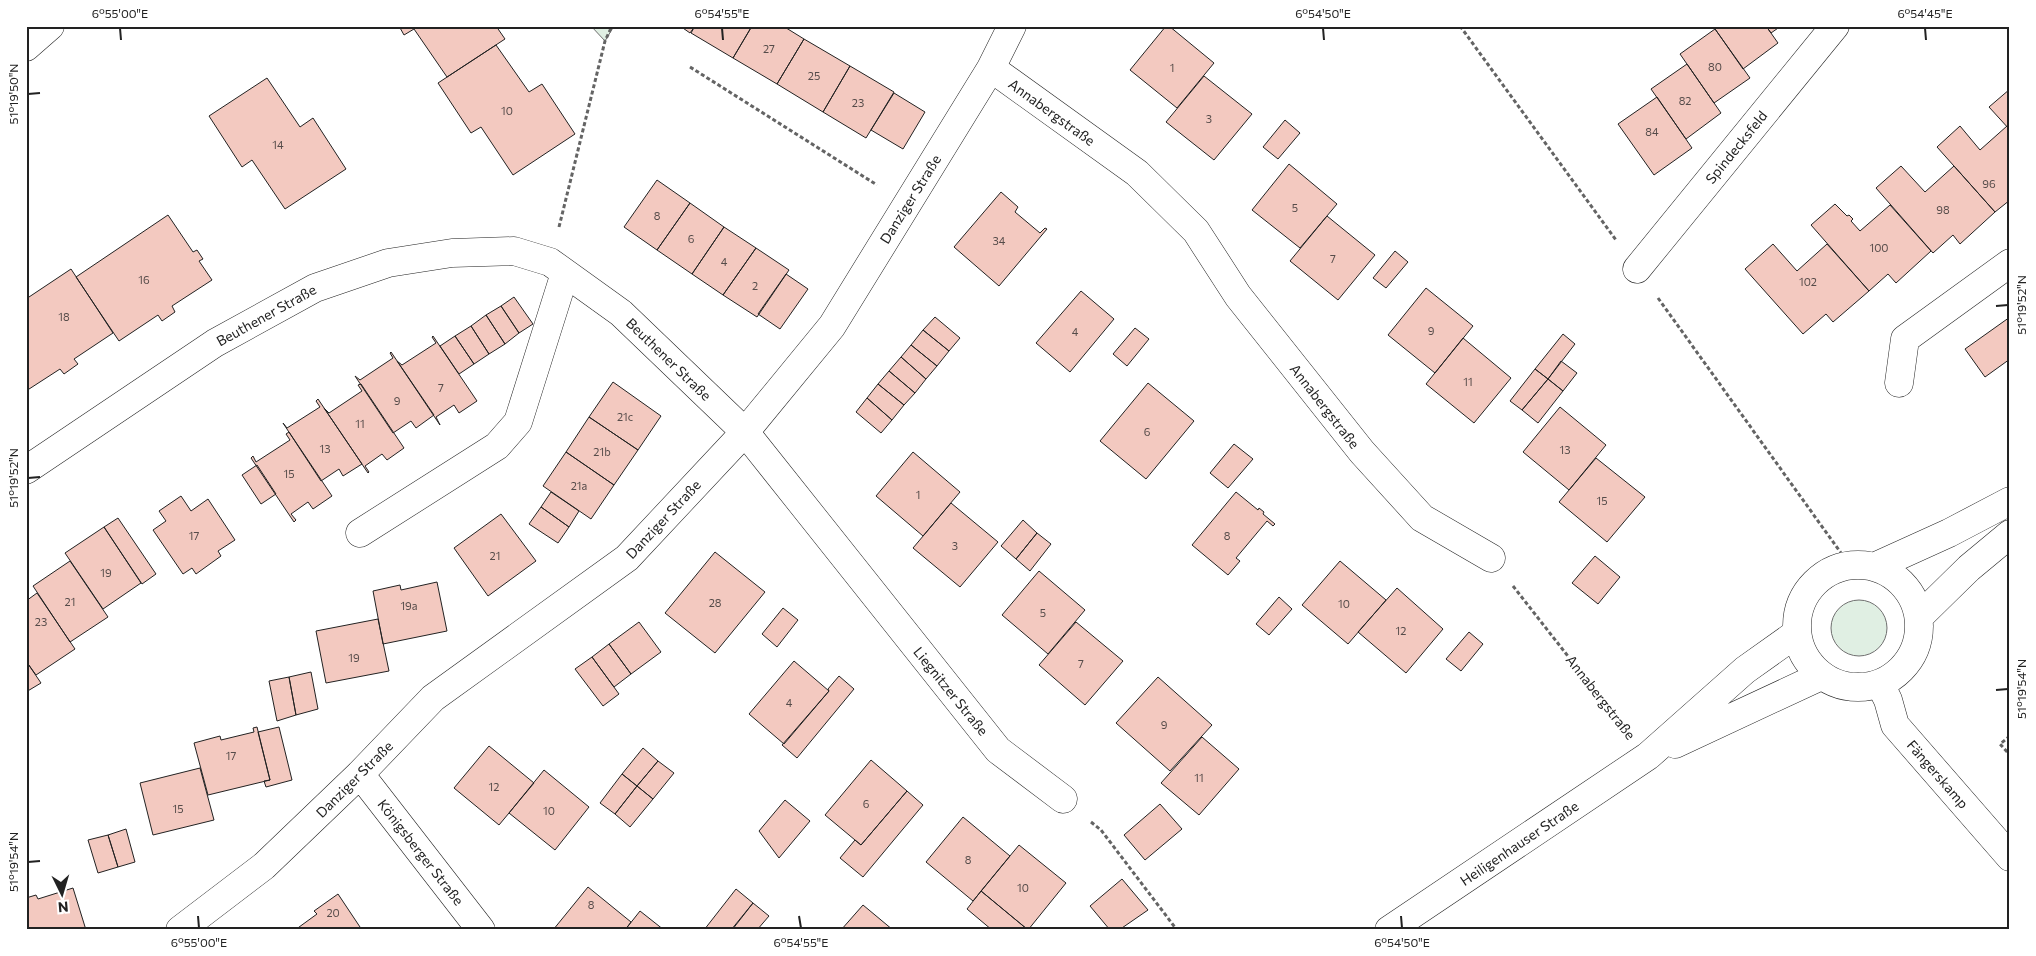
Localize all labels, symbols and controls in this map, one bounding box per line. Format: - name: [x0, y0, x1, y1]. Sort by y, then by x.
- text: 6°55'00"E: [92, 6, 148, 20]
- text: 6°54'55"E: [695, 6, 749, 20]
- text: 6°54'50"E: [1295, 6, 1351, 20]
- text: 6°54'45"E: [1897, 6, 1953, 20]
- house number: 27: [763, 42, 775, 55]
- house number: 80: [1708, 60, 1722, 73]
- house number: 1: [1170, 61, 1174, 74]
- text: 51°19'50"N: [6, 64, 20, 124]
- house number: 25: [808, 69, 820, 82]
- street label: Annabergstraße: [1006, 75, 1098, 149]
- house number: 82: [1679, 94, 1691, 107]
- house number: 23: [852, 96, 864, 109]
- house number: 10: [501, 104, 513, 117]
- street label: Spindecksfeld: [1701, 107, 1771, 187]
- house number: 3: [1206, 112, 1212, 125]
- house number: 84: [1645, 125, 1659, 138]
- house number: 14: [272, 138, 284, 151]
- street label: Danziger Straße: [876, 151, 944, 247]
- house number: 96: [1982, 177, 1996, 190]
- house number: 5: [1292, 201, 1298, 214]
- house number: 98: [1936, 203, 1950, 216]
- house number: 8: [654, 209, 661, 222]
- house number: 6: [688, 232, 695, 245]
- house number: 34: [993, 234, 1006, 247]
- house number: 100: [1869, 241, 1889, 254]
- house number: 7: [1330, 252, 1336, 265]
- house number: 4: [721, 255, 728, 268]
- house number: 16: [138, 273, 150, 286]
- house number: 102: [1799, 275, 1817, 288]
- text: 51°19'52"N: [2014, 275, 2028, 335]
- house number: 2: [752, 279, 758, 292]
- street label: Beuthener Straße: [213, 281, 319, 349]
- house number: 18: [58, 310, 70, 323]
- street label: Beuthener Straße: [623, 314, 715, 404]
- house number: 9: [1428, 324, 1435, 337]
- house number: 4: [1072, 325, 1079, 338]
- street label: Annabergstraße: [1287, 360, 1363, 452]
- house number: 11: [1463, 375, 1473, 388]
- house number: 7: [438, 381, 444, 394]
- house number: 9: [394, 394, 401, 407]
- house number: 21c: [617, 410, 633, 423]
- house number: 11: [355, 417, 365, 430]
- house number: 6: [1144, 425, 1151, 438]
- house number: 13: [320, 442, 330, 455]
- house number: 13: [1560, 443, 1570, 456]
- house number: 21b: [593, 445, 611, 458]
- text: 51°19'52"N: [6, 448, 20, 508]
- house number: 15: [283, 467, 295, 480]
- street label: Danziger Straße: [622, 476, 704, 562]
- house number: 21a: [571, 479, 587, 492]
- house number: 1: [916, 488, 920, 501]
- house number: 15: [1596, 494, 1608, 507]
- house number: 17: [189, 529, 199, 542]
- house number: 8: [1224, 529, 1231, 542]
- house number: 3: [952, 539, 958, 552]
- house number: 21: [490, 549, 500, 562]
- house number: 19: [100, 566, 112, 579]
- house number: 21: [65, 595, 75, 608]
- house number: 28: [709, 596, 722, 609]
- house number: 10: [1338, 597, 1350, 610]
- house number: 19a: [400, 599, 418, 612]
- house number: 5: [1040, 606, 1046, 619]
- house number: 23: [35, 615, 47, 628]
- house number: 12: [1396, 624, 1406, 637]
- street label: Liegnitzer Straße: [910, 643, 992, 739]
- house number: 19: [348, 651, 360, 664]
- street label: Annabergstraße: [1563, 651, 1639, 743]
- house number: 7: [1078, 657, 1084, 670]
- text: 51°19'54"N: [2014, 659, 2028, 719]
- house number: 4: [786, 696, 793, 709]
- house number: 9: [1161, 718, 1168, 731]
- street label: Fängerskamp: [1904, 736, 1972, 812]
- street label: Danziger Straße: [312, 737, 396, 821]
- house number: 17: [226, 749, 236, 762]
- house number: 11: [1194, 771, 1204, 784]
- house number: 12: [489, 780, 499, 793]
- street label: Königsberger Straße: [374, 796, 468, 908]
- house number: 6: [863, 797, 870, 810]
- street label: Heiligenhauser Straße: [1457, 797, 1581, 889]
- house number: 15: [172, 802, 184, 815]
- house number: 10: [543, 804, 555, 817]
- text: 51°19'54"N: [6, 832, 20, 892]
- house number: 8: [965, 853, 972, 866]
- north arrow: [38, 868, 88, 918]
- house number: 10: [1017, 881, 1029, 894]
- house number: 8: [588, 898, 595, 911]
- text: N: [57, 899, 69, 916]
- house number: 20: [326, 906, 340, 919]
- text: 6°55'00"E: [171, 935, 227, 949]
- text: 6°54'55"E: [774, 935, 828, 949]
- text: 6°54'50"E: [1374, 935, 1430, 949]

